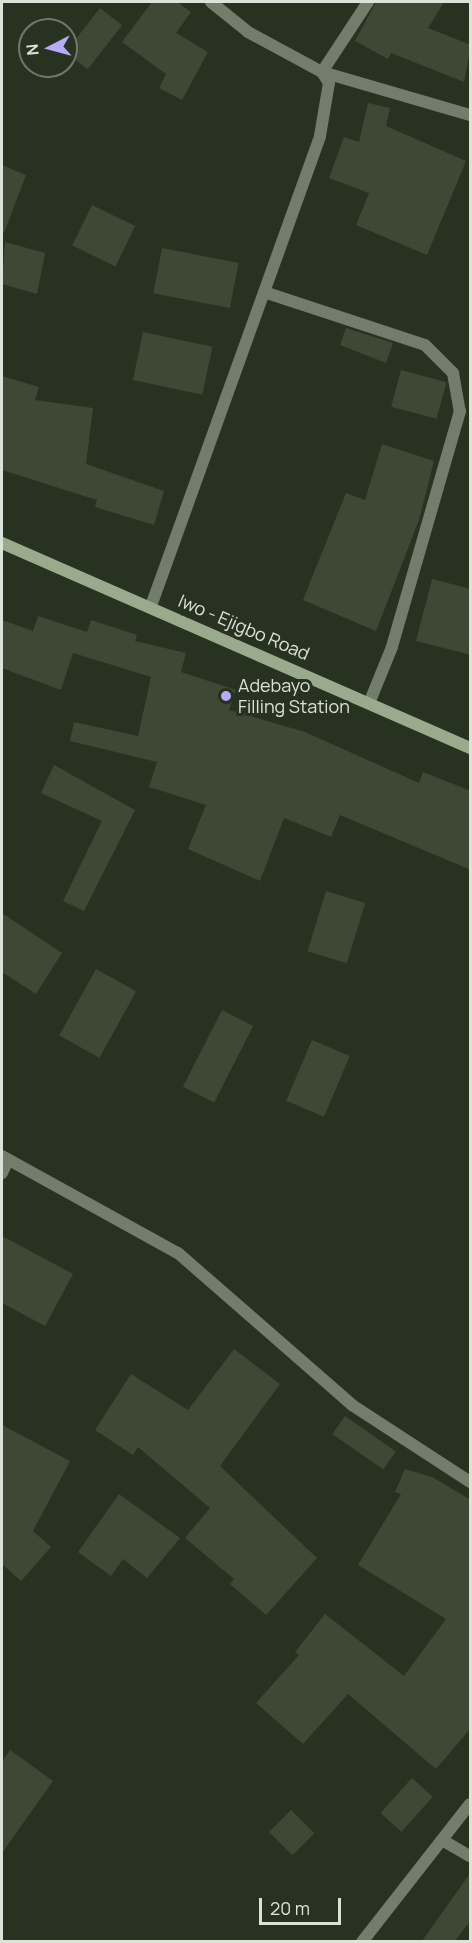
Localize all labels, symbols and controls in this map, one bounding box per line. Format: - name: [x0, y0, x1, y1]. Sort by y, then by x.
- north arrow: [18, 18, 78, 78]
- text: N: [21, 43, 44, 57]
- street label: Iwo - Ejigbo Road: [175, 590, 313, 664]
- place label: Adebayo Filling Station: [238, 675, 350, 718]
- marker: Adebayo Filling Station: [219, 689, 233, 703]
- scale bar: [262, 1886, 344, 1924]
- text: 20 m: [270, 1896, 310, 1920]

